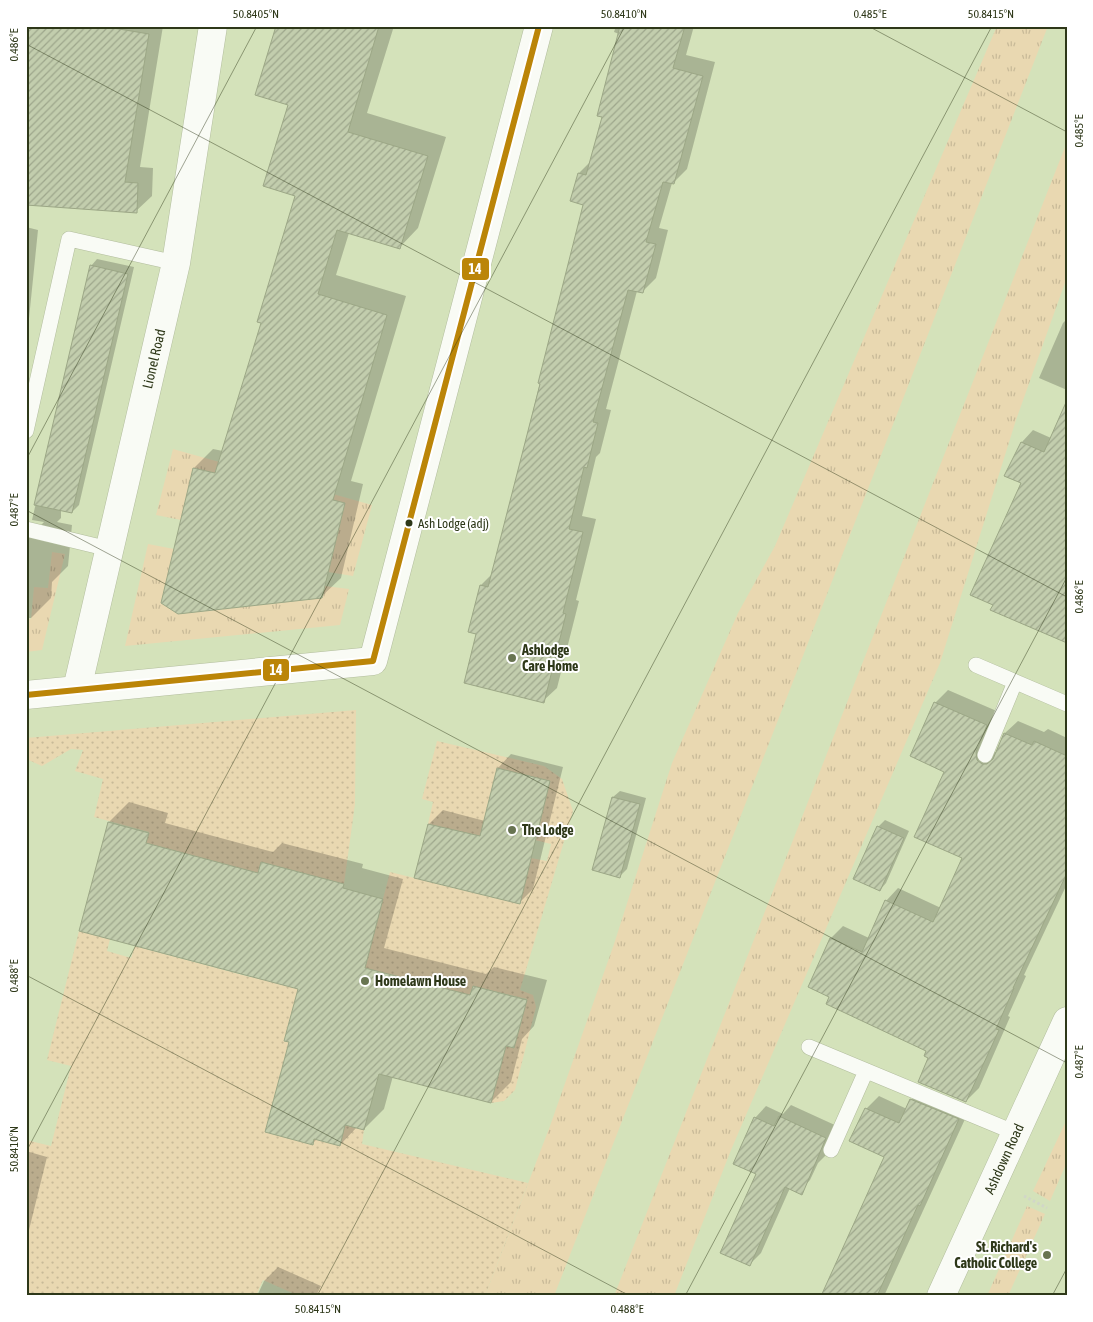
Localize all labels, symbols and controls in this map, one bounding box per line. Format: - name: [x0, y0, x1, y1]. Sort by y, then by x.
- text: 50.8405°N: [233, 7, 279, 21]
- text: 50.8410°N: [601, 7, 647, 21]
- text: 0.485°E: [853, 7, 887, 21]
- text: 50.8415°N: [968, 7, 1014, 21]
- text: 0.486°E: [7, 28, 21, 62]
- text: 0.485°E: [1072, 114, 1086, 148]
- line badge: 14: [461, 257, 490, 281]
- text: 14: [468, 261, 482, 277]
- street label: Lionel Road: [139, 327, 168, 390]
- text: 0.487°E: [7, 493, 21, 527]
- place label: Ash Lodge (adj): [418, 516, 489, 531]
- marker: Ash Lodge (adj): [404, 518, 414, 528]
- text: 0.486°E: [1072, 580, 1086, 614]
- place label: Ashlodge Care Home: [521, 642, 578, 674]
- marker: Ashlodge Care Home: [506, 652, 518, 664]
- line badge: 14: [262, 658, 290, 682]
- text: 14: [269, 662, 283, 678]
- place label: The Lodge: [522, 822, 574, 838]
- marker: The Lodge: [506, 824, 518, 836]
- text: 0.488°E: [7, 959, 21, 993]
- place label: Homelawn House: [375, 973, 466, 989]
- marker: Homelawn House: [359, 975, 371, 987]
- text: 0.487°E: [1072, 1045, 1086, 1079]
- street label: Ashdown Road: [981, 1121, 1027, 1196]
- text: 50.8410°N: [7, 1126, 21, 1172]
- place label: St. Richard's Catholic College: [954, 1239, 1037, 1271]
- marker: St. Richard's Catholic College: [1041, 1249, 1053, 1261]
- text: 50.8415°N: [295, 1302, 341, 1316]
- text: 0.488°E: [610, 1302, 644, 1316]

